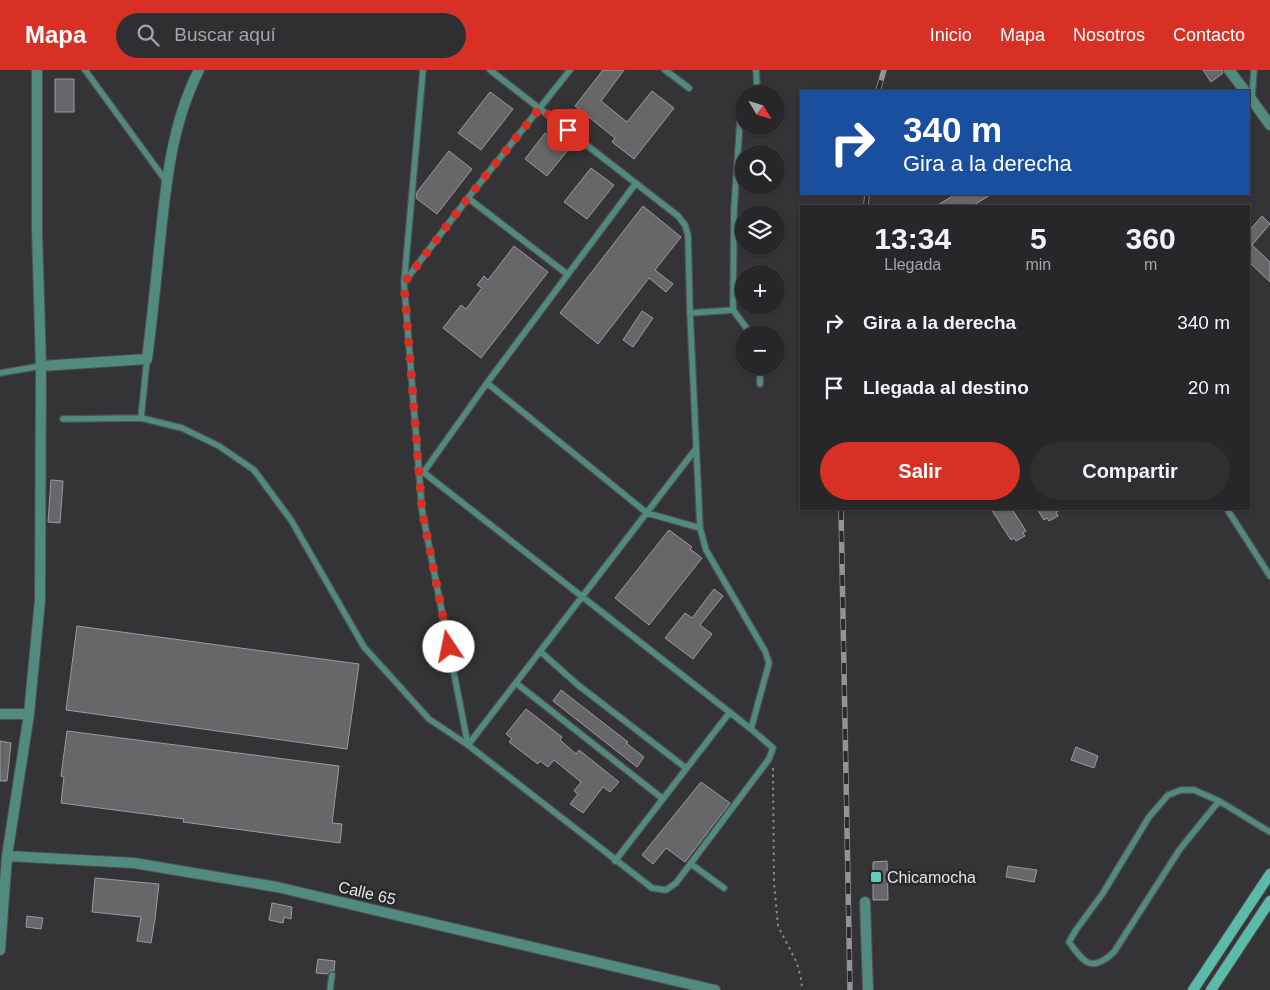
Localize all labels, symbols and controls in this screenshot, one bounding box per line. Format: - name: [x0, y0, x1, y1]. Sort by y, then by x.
- search box: [116, 13, 466, 58]
- text: Mapa: [25, 21, 86, 48]
- icon: search: [134, 21, 162, 49]
- text: Buscar aquí: [174, 24, 276, 45]
- text: Inicio: [930, 25, 972, 45]
- text: Mapa: [1000, 25, 1045, 45]
- text: Nosotros: [1073, 25, 1145, 45]
- text: Contacto: [1173, 25, 1245, 45]
- north arrow: [735, 85, 785, 135]
- map controls: [735, 85, 785, 375]
- pin: [547, 109, 589, 151]
- icon: right: [820, 110, 885, 175]
- text: 340 m: [903, 110, 1002, 149]
- icon: arrive: [554, 116, 582, 144]
- button: search: [735, 145, 785, 195]
- text: Gira a la derecha: [903, 151, 1072, 176]
- button: layers: [735, 205, 785, 255]
- text: 13:34: [874, 222, 951, 255]
- text: 5: [1030, 222, 1047, 255]
- text: 360: [1126, 222, 1176, 255]
- text: Llegada: [884, 256, 941, 273]
- text: min: [1025, 256, 1051, 273]
- text: m: [1144, 256, 1157, 273]
- button: +: [735, 265, 785, 315]
- icon: right: [820, 309, 848, 337]
- text: Gira a la derecha: [863, 312, 1016, 333]
- text: 340 m: [1177, 312, 1230, 333]
- button: −: [735, 325, 785, 375]
- icon: arrive: [820, 374, 848, 402]
- text: Llegada al destino: [863, 377, 1029, 398]
- text: 20 m: [1188, 377, 1230, 398]
- button: Salir: [820, 442, 1020, 500]
- button: Compartir: [1030, 442, 1230, 500]
- position arrow: [422, 620, 474, 672]
- place label: Chicamocha: [887, 869, 976, 886]
- marker: Chicamocha: [869, 870, 883, 884]
- street label: Calle 65: [336, 878, 398, 908]

